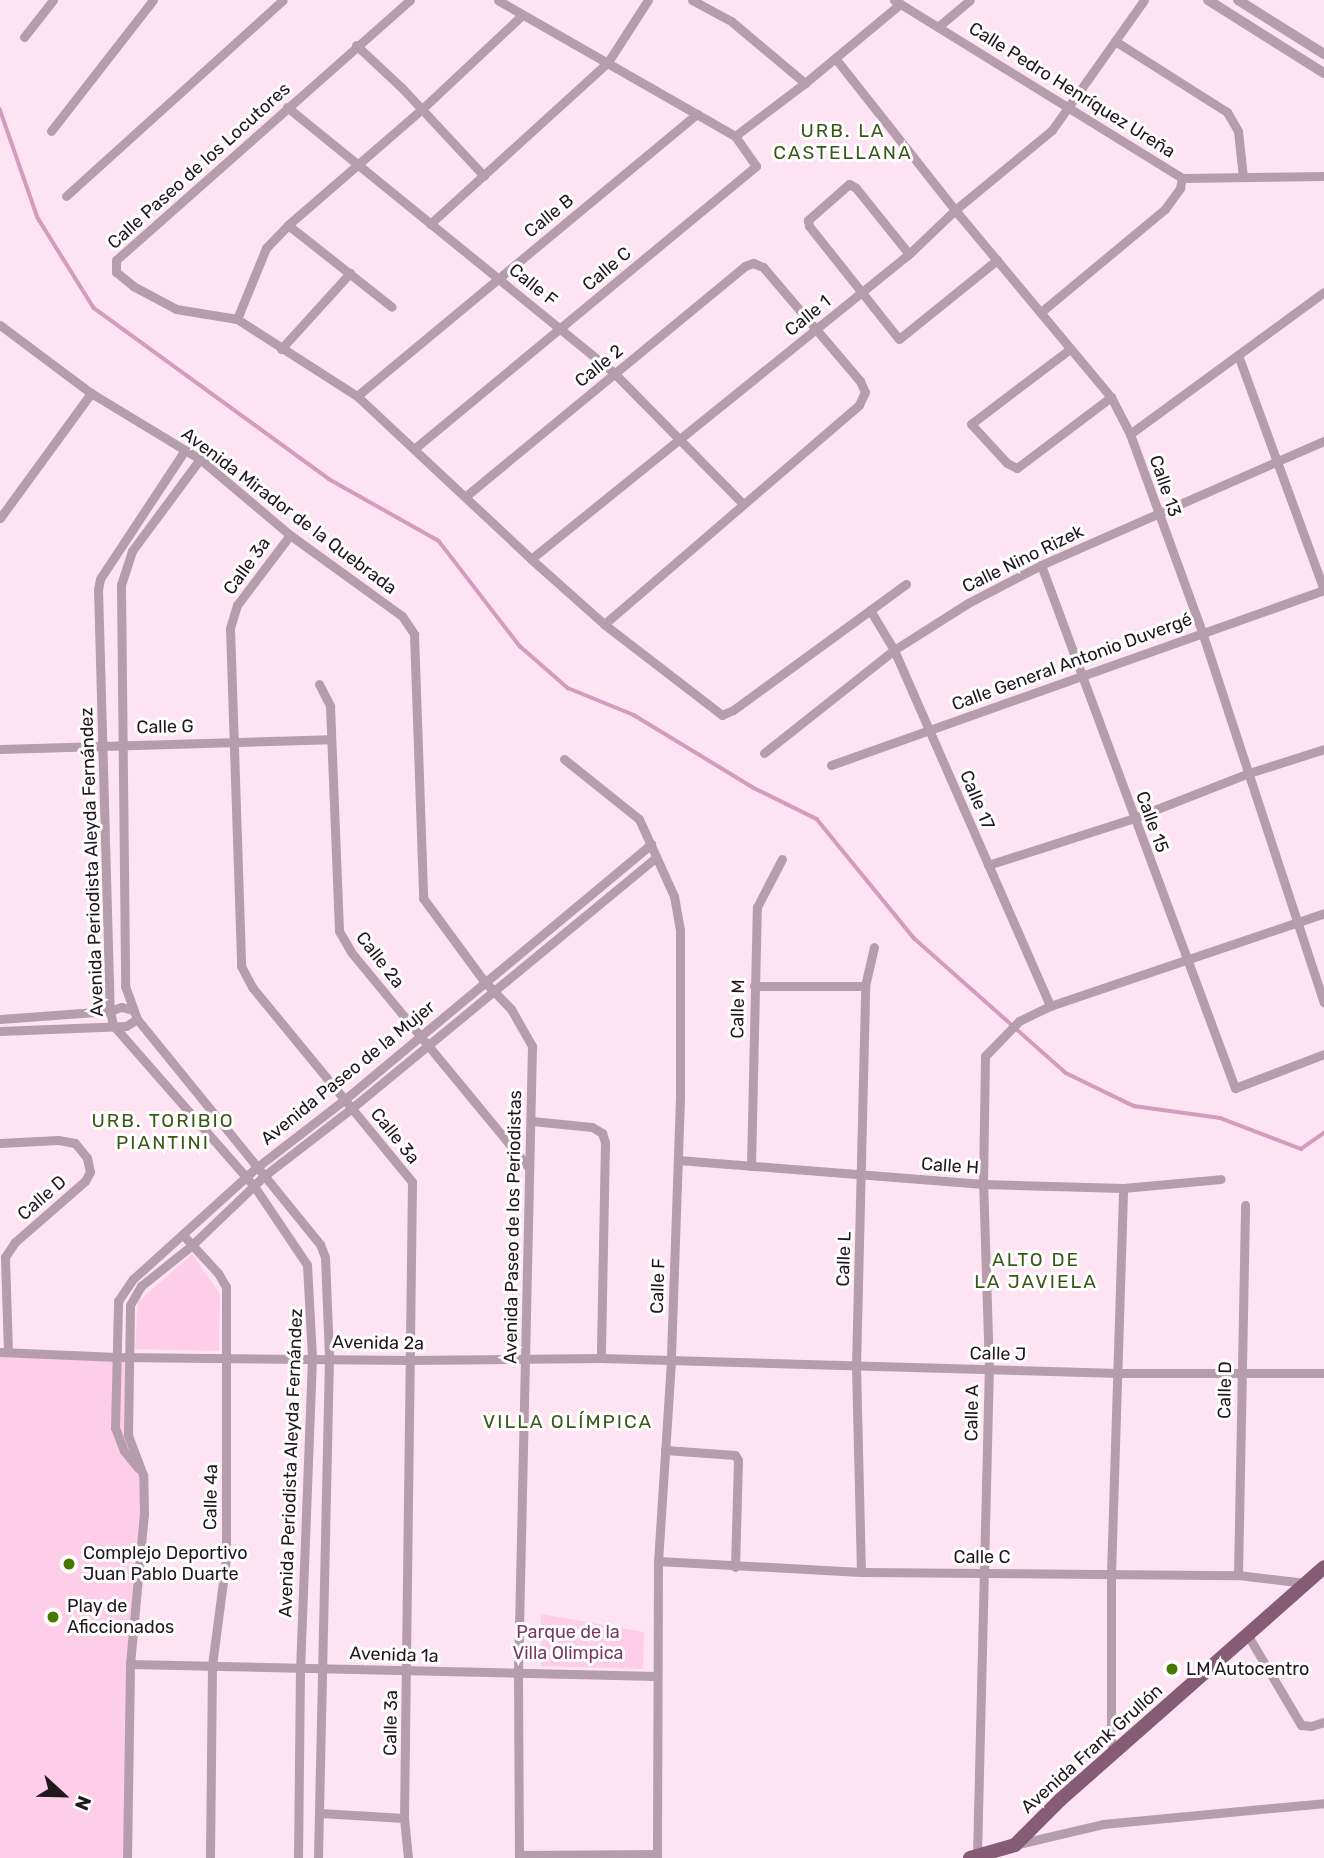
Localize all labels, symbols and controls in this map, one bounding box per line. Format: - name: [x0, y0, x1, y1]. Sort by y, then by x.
- street label: Calle Pedro Henríquez Ureña: [965, 17, 1179, 163]
- street label: Calle Paseo de los Locutores: [103, 78, 295, 254]
- district label: URB. LA CASTELLANA: [775, 120, 911, 164]
- street label: Calle B: [520, 190, 578, 242]
- street label: Calle C: [578, 242, 636, 296]
- street label: Calle F: [505, 259, 561, 311]
- street label: Calle 1: [781, 291, 835, 341]
- street label: Calle 2: [571, 340, 627, 392]
- street label: Avenida Mirador de la Quebrada: [177, 423, 401, 599]
- street label: Calle 13: [1144, 452, 1186, 520]
- street label: Calle Nino Rizek: [959, 520, 1087, 598]
- street label: Calle 3a: [219, 533, 275, 599]
- street label: Calle General Antonio Duvergé: [949, 608, 1195, 716]
- street label: Avenida Periodista Aleyda Fernández: [76, 707, 108, 1017]
- street label: Calle G: [136, 716, 194, 738]
- street label: Calle 17: [955, 767, 999, 833]
- street label: Calle 15: [1131, 788, 1173, 856]
- street label: Calle 2a: [351, 927, 409, 993]
- street label: Calle M: [727, 979, 749, 1039]
- street label: Avenida Paseo de la Mujer: [257, 996, 439, 1150]
- street label: Avenida Paseo de los Periodistas: [500, 1090, 526, 1364]
- street label: Calle 3a: [366, 1104, 424, 1168]
- district label: URB. TORIBIO PIANTINI: [93, 1110, 233, 1154]
- street label: Calle H: [920, 1153, 980, 1179]
- street label: Calle D: [13, 1171, 71, 1225]
- street label: Calle L: [832, 1231, 856, 1287]
- district label: ALTO DE LA JAVIELA: [975, 1249, 1097, 1293]
- street label: Calle F: [646, 1258, 670, 1314]
- street label: Avenida Periodista Aleyda Fernández: [275, 1308, 307, 1618]
- street label: Avenida 2a: [332, 1331, 424, 1355]
- street label: Calle J: [970, 1343, 1026, 1365]
- street label: Calle D: [1214, 1361, 1236, 1419]
- street label: Calle A: [961, 1384, 983, 1442]
- district label: VILLA OLÍMPICA: [484, 1411, 652, 1433]
- street label: Calle 4a: [200, 1464, 222, 1530]
- place label: Complejo Deportivo Juan Pablo Duarte: [83, 1543, 248, 1586]
- street label: Calle C: [953, 1546, 1011, 1568]
- marker: Complejo Deportivo Juan Pablo Duarte: [61, 1556, 77, 1572]
- place label: Play de Aficcionados: [67, 1596, 174, 1638]
- marker: Play de Aficcionados: [45, 1609, 61, 1625]
- park label: Parque de la Villa Olimpica: [512, 1622, 624, 1664]
- street label: Avenida 1a: [349, 1643, 439, 1667]
- place label: LM Autocentro: [1186, 1658, 1310, 1680]
- marker: LM Autocentro: [1164, 1661, 1180, 1677]
- street label: Avenida Frank Grullón: [1017, 1680, 1167, 1818]
- street label: Calle 3a: [380, 1690, 402, 1756]
- north arrow: [28, 1760, 98, 1830]
- text: N: [70, 1792, 96, 1814]

